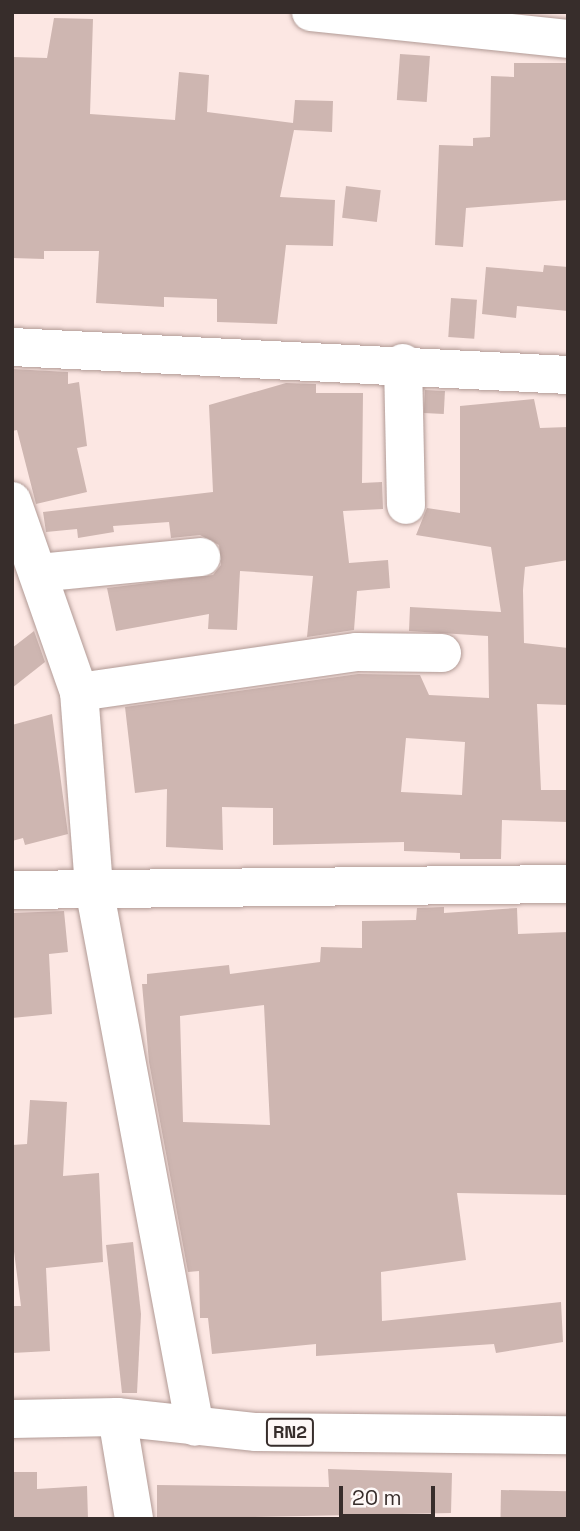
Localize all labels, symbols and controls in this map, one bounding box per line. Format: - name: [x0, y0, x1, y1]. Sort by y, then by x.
- road number: RN2: [266, 1418, 314, 1447]
- scale bar: [342, 1472, 438, 1516]
- text: 20 m: [352, 1484, 402, 1511]

